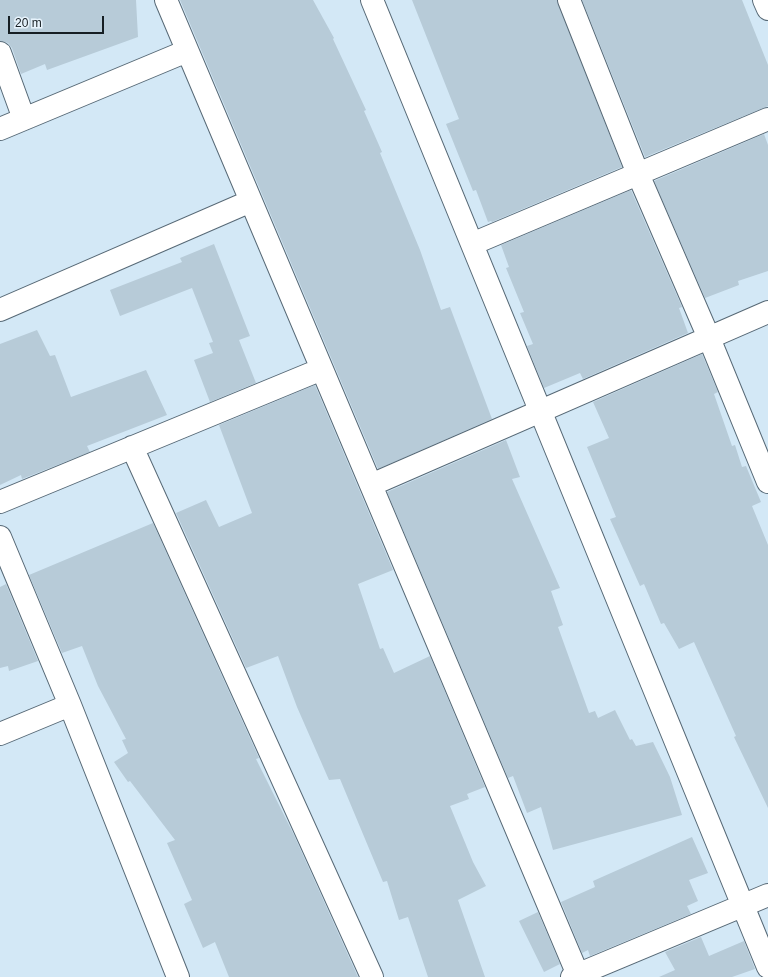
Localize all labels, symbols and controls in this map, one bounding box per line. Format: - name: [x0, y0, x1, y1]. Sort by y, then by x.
- scale bar: [10, 8, 106, 34]
- text: 20 m: [15, 16, 42, 30]

